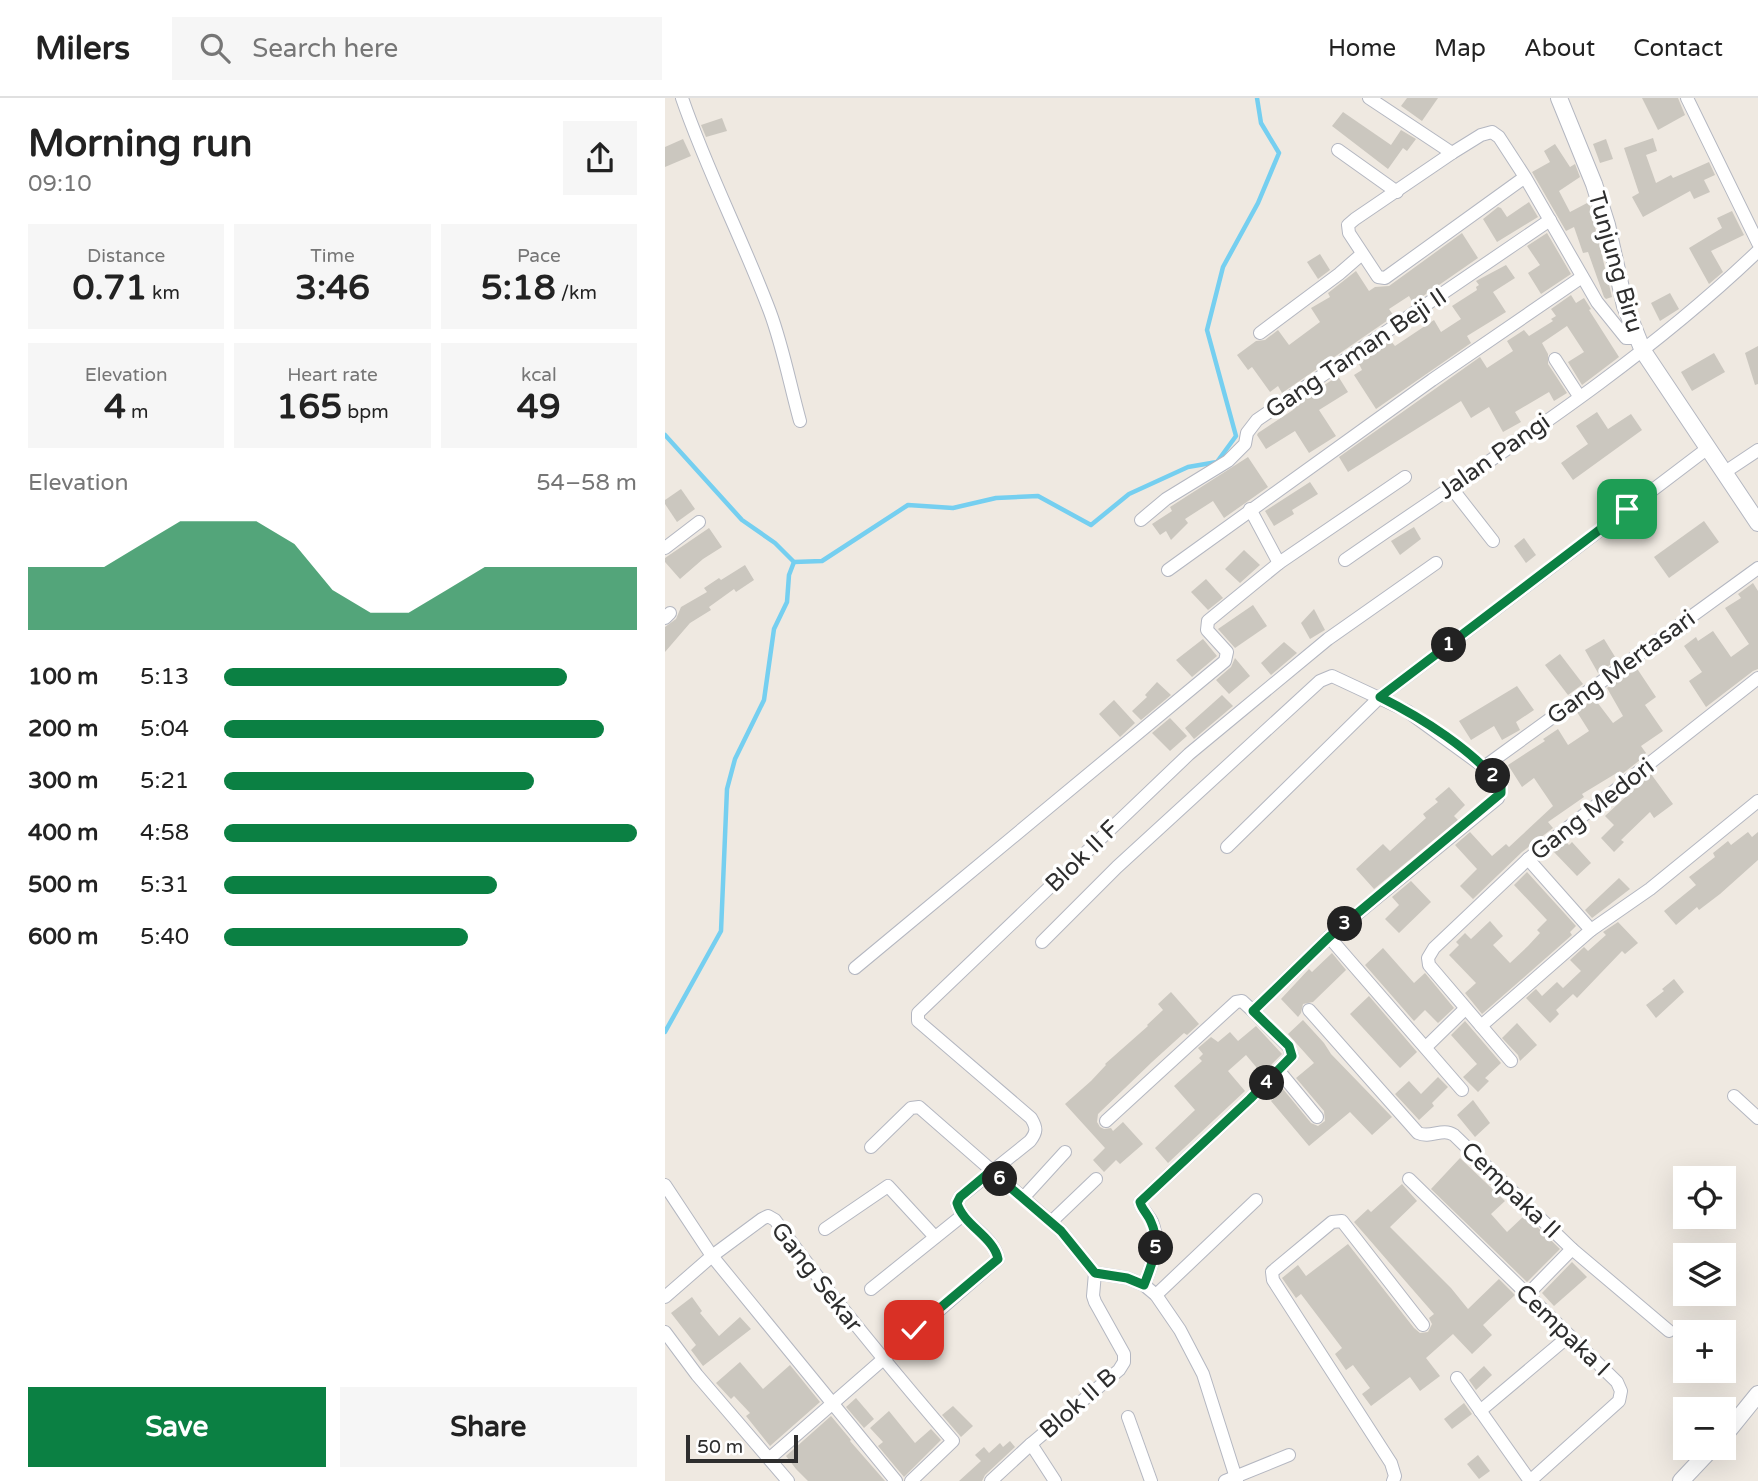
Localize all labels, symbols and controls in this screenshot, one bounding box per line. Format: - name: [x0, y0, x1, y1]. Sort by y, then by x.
- search box: [172, 17, 662, 80]
- text: Milers: [35, 29, 130, 68]
- icon: search: [196, 29, 234, 67]
- text: Search here: [252, 33, 398, 64]
- text: Home: [1328, 34, 1396, 63]
- text: Map: [1434, 34, 1486, 63]
- text: About: [1524, 34, 1595, 63]
- text: Contact: [1633, 34, 1723, 63]
- text: Morning run: [28, 121, 252, 167]
- button: share: [563, 121, 637, 195]
- text: 09:10: [28, 170, 92, 198]
- street label: Tunjung Biru: [1582, 188, 1649, 336]
- text: Distance: [87, 245, 165, 267]
- text: Time: [310, 245, 355, 267]
- text: Pace: [517, 245, 561, 267]
- text: 0.71: [72, 267, 147, 309]
- text: 3:46: [295, 267, 370, 309]
- text: 5:18: [481, 267, 556, 309]
- text: km: [147, 282, 180, 304]
- text: /km: [556, 282, 597, 304]
- street label: Gang Taman Beji II: [1260, 282, 1452, 425]
- text: Elevation: [85, 364, 168, 386]
- text: Heart rate: [287, 364, 378, 386]
- text: kcal: [521, 364, 557, 386]
- text: 4: [104, 386, 126, 428]
- text: 165: [276, 386, 342, 428]
- text: 49: [517, 386, 561, 428]
- text: m: [126, 401, 148, 423]
- text: bpm: [342, 401, 389, 423]
- street label: Jalan Pangi: [1433, 407, 1556, 505]
- text: Elevation: [28, 469, 129, 497]
- text: 54–58 m: [536, 469, 637, 497]
- pin: [1597, 479, 1657, 539]
- icon: arrive: [1608, 490, 1646, 528]
- street label: Gang Mertasari: [1542, 604, 1701, 731]
- pin: 1: [1431, 628, 1467, 662]
- text: 1: [1443, 633, 1454, 655]
- text: 100 m: [28, 663, 98, 691]
- text: 5:13: [140, 663, 189, 691]
- text: 200 m: [28, 715, 98, 743]
- text: 5:04: [140, 715, 189, 743]
- street label: Gang Medori: [1525, 752, 1660, 867]
- pin: 2: [1475, 758, 1511, 794]
- text: 2: [1487, 764, 1498, 786]
- text: 300 m: [28, 767, 98, 795]
- text: 5:21: [140, 767, 189, 795]
- street label: Blok II F: [1040, 814, 1125, 898]
- text: 400 m: [28, 819, 98, 847]
- text: 4:58: [140, 819, 189, 847]
- text: 500 m: [28, 871, 98, 899]
- text: 5:31: [140, 871, 189, 899]
- pin: 3: [1327, 906, 1363, 942]
- text: 3: [1339, 912, 1350, 934]
- text: 600 m: [28, 923, 98, 951]
- text: 5:40: [140, 923, 189, 951]
- pin: 4: [1249, 1066, 1285, 1100]
- text: 4: [1261, 1071, 1272, 1093]
- street label: Cempaka II: [1455, 1136, 1566, 1245]
- pin: 6: [983, 1162, 1017, 1196]
- map controls: [1673, 1166, 1736, 1460]
- button: locate: [1673, 1166, 1736, 1229]
- text: 6: [994, 1167, 1005, 1189]
- street label: Gang Sekar: [765, 1217, 869, 1339]
- pin: 5: [1139, 1230, 1173, 1266]
- text: 5: [1150, 1236, 1161, 1258]
- button: layers: [1673, 1243, 1736, 1306]
- street label: Cempaka I: [1509, 1278, 1616, 1382]
- pin: [884, 1300, 944, 1360]
- icon: check: [895, 1311, 933, 1349]
- button: +: [1673, 1320, 1736, 1383]
- street label: Blok II B: [1034, 1362, 1123, 1445]
- button: Save: [28, 1387, 326, 1467]
- button: Share: [340, 1387, 637, 1467]
- button: −: [1673, 1397, 1736, 1460]
- scale bar: [686, 1432, 798, 1464]
- text: 50 m: [697, 1436, 743, 1458]

